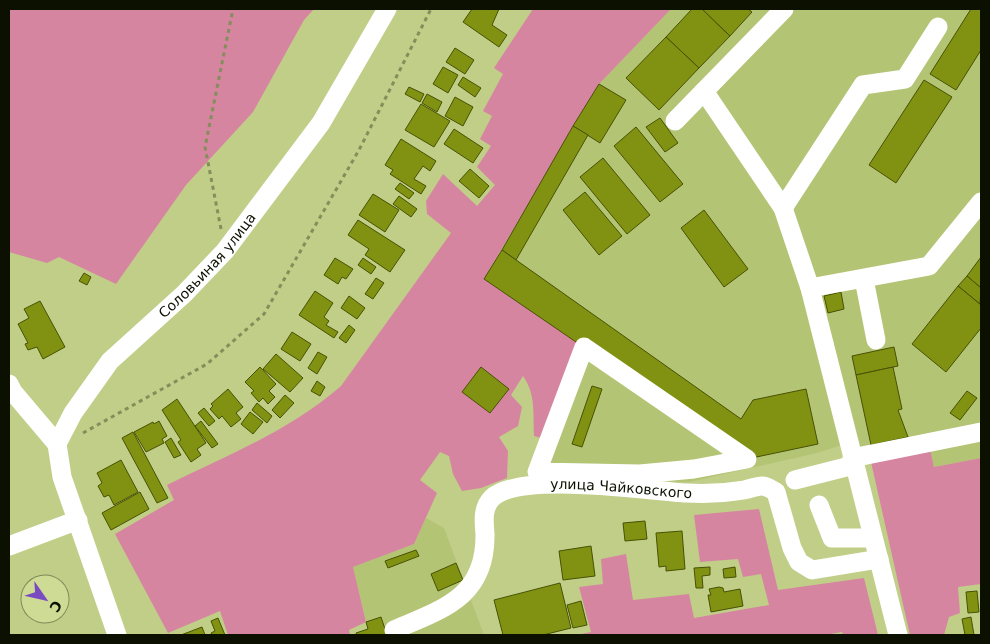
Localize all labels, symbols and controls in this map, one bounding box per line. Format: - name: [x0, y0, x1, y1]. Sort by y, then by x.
- street label: Соловьиная улица: [155, 210, 259, 321]
- street label: улица Чайковского: [550, 476, 693, 501]
- north arrow: [20, 574, 70, 624]
- text: С: [46, 598, 65, 615]

